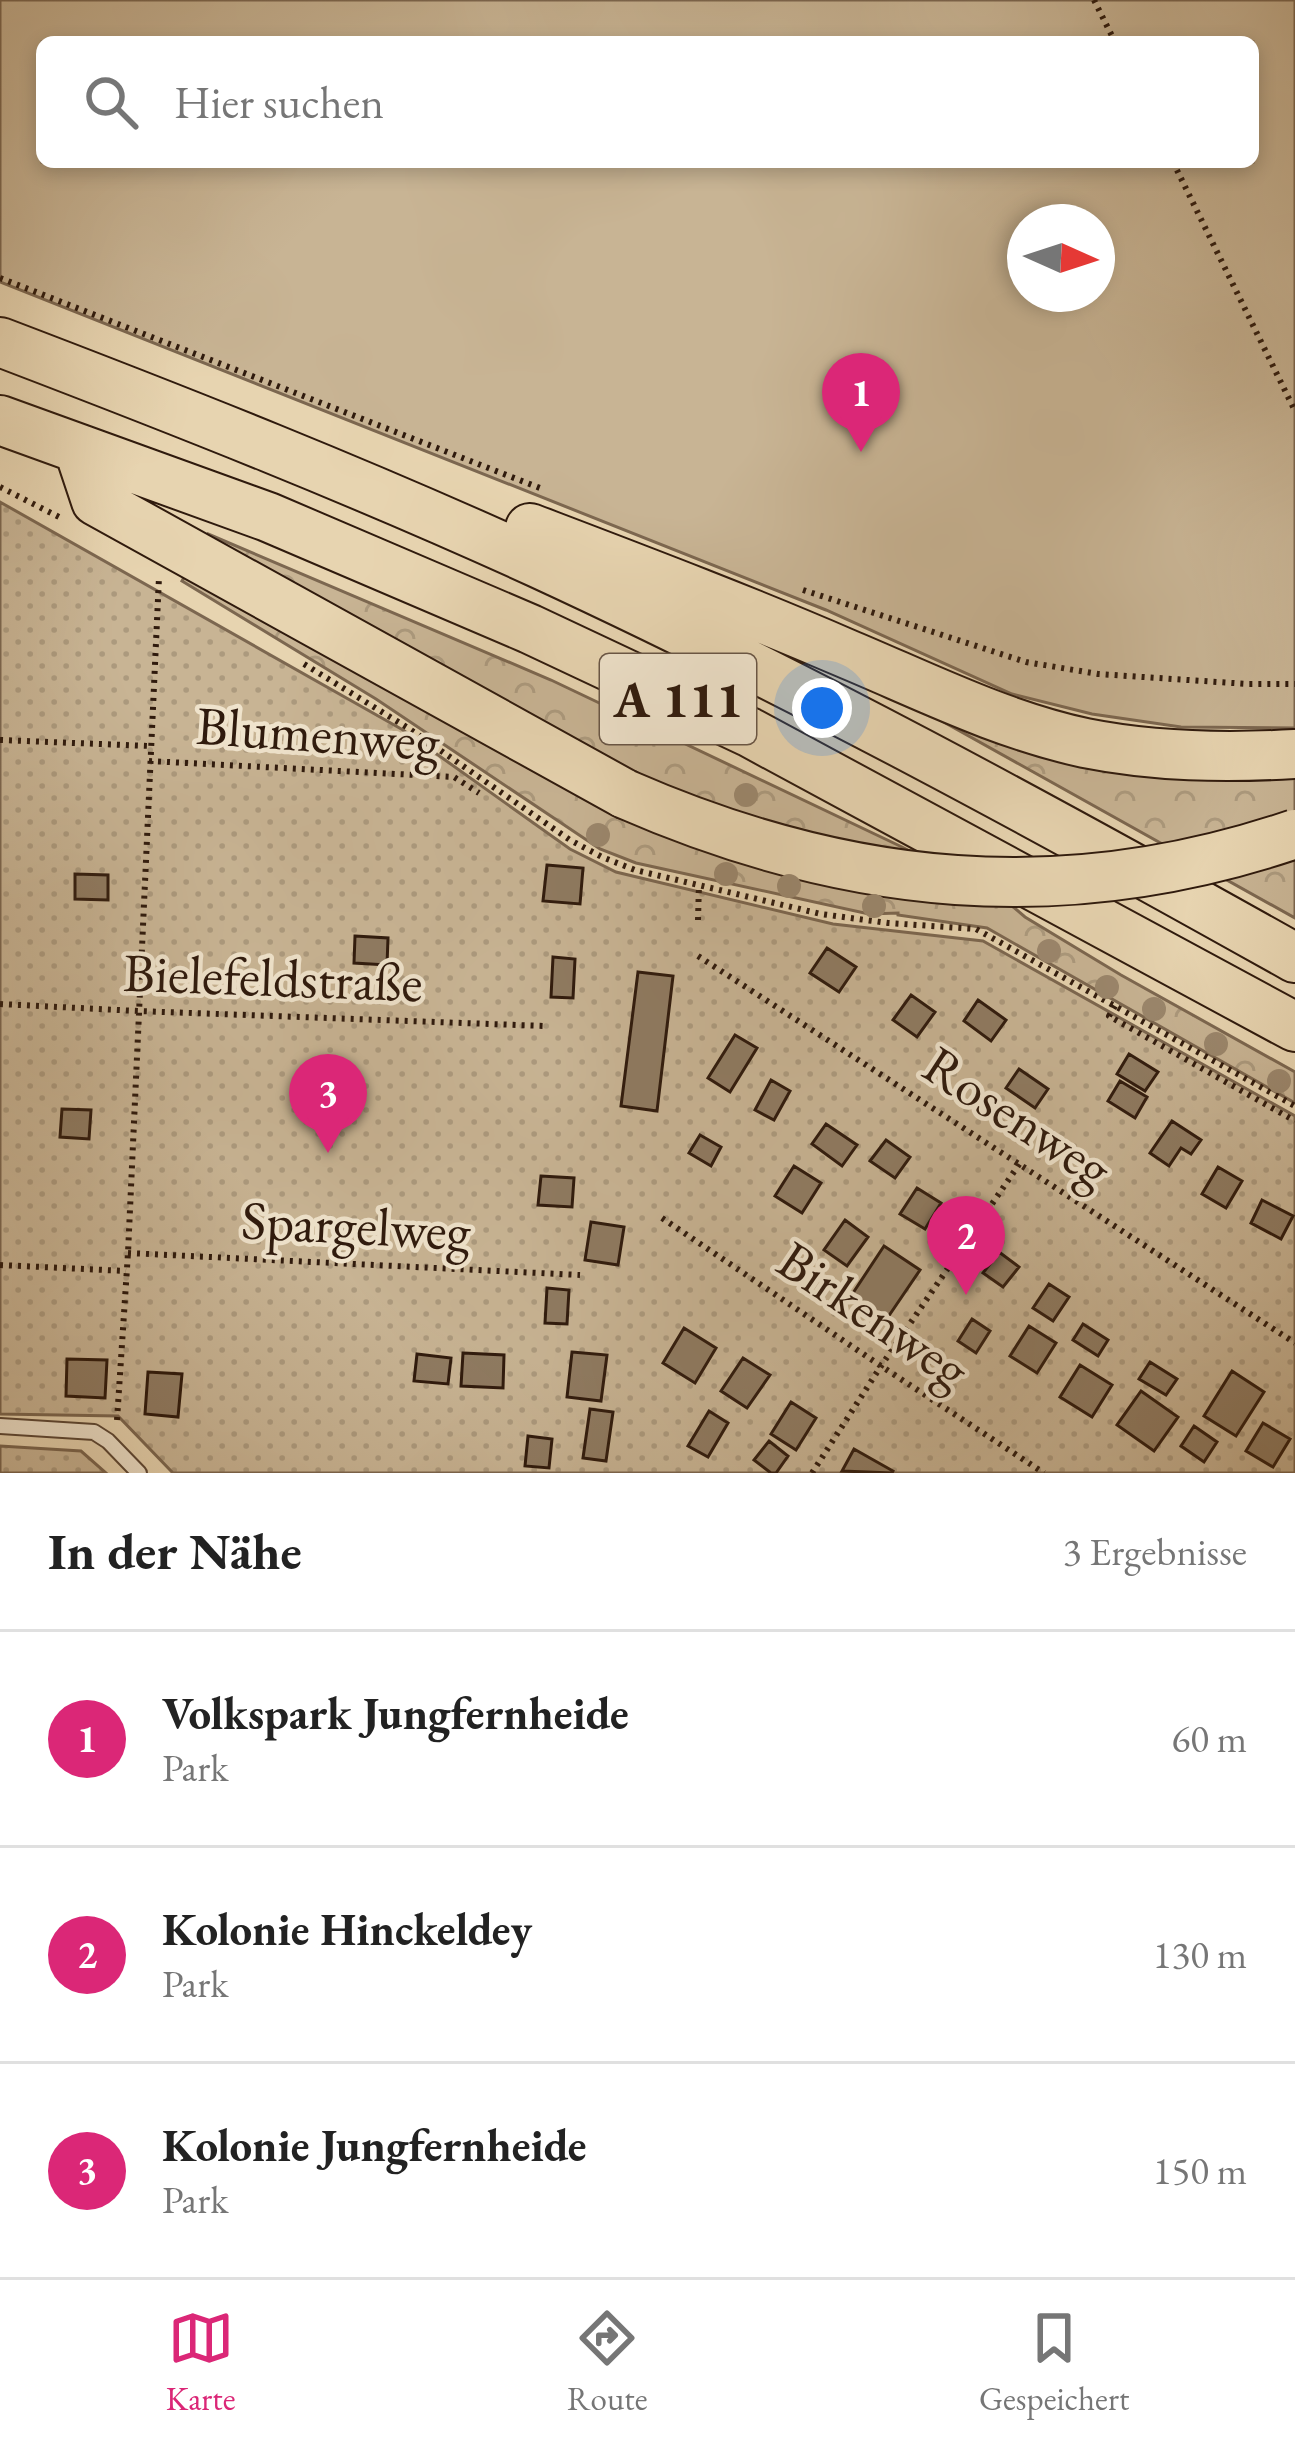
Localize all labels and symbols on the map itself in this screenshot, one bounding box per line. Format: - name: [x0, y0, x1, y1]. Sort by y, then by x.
- north arrow: [1007, 204, 1115, 312]
- pin: 1: [822, 353, 900, 452]
- road number: A 111: [600, 654, 756, 744]
- your location: [792, 678, 852, 738]
- street label: Blumenweg: [194, 690, 442, 776]
- street label: Bielefeldstraße: [122, 937, 424, 1017]
- street label: Rosenweg: [910, 1029, 1126, 1203]
- pin: 3: [289, 1054, 367, 1153]
- street label: Spargelweg: [240, 1184, 473, 1266]
- pin: 2: [927, 1196, 1005, 1295]
- street label: Birkenweg: [765, 1224, 984, 1404]

